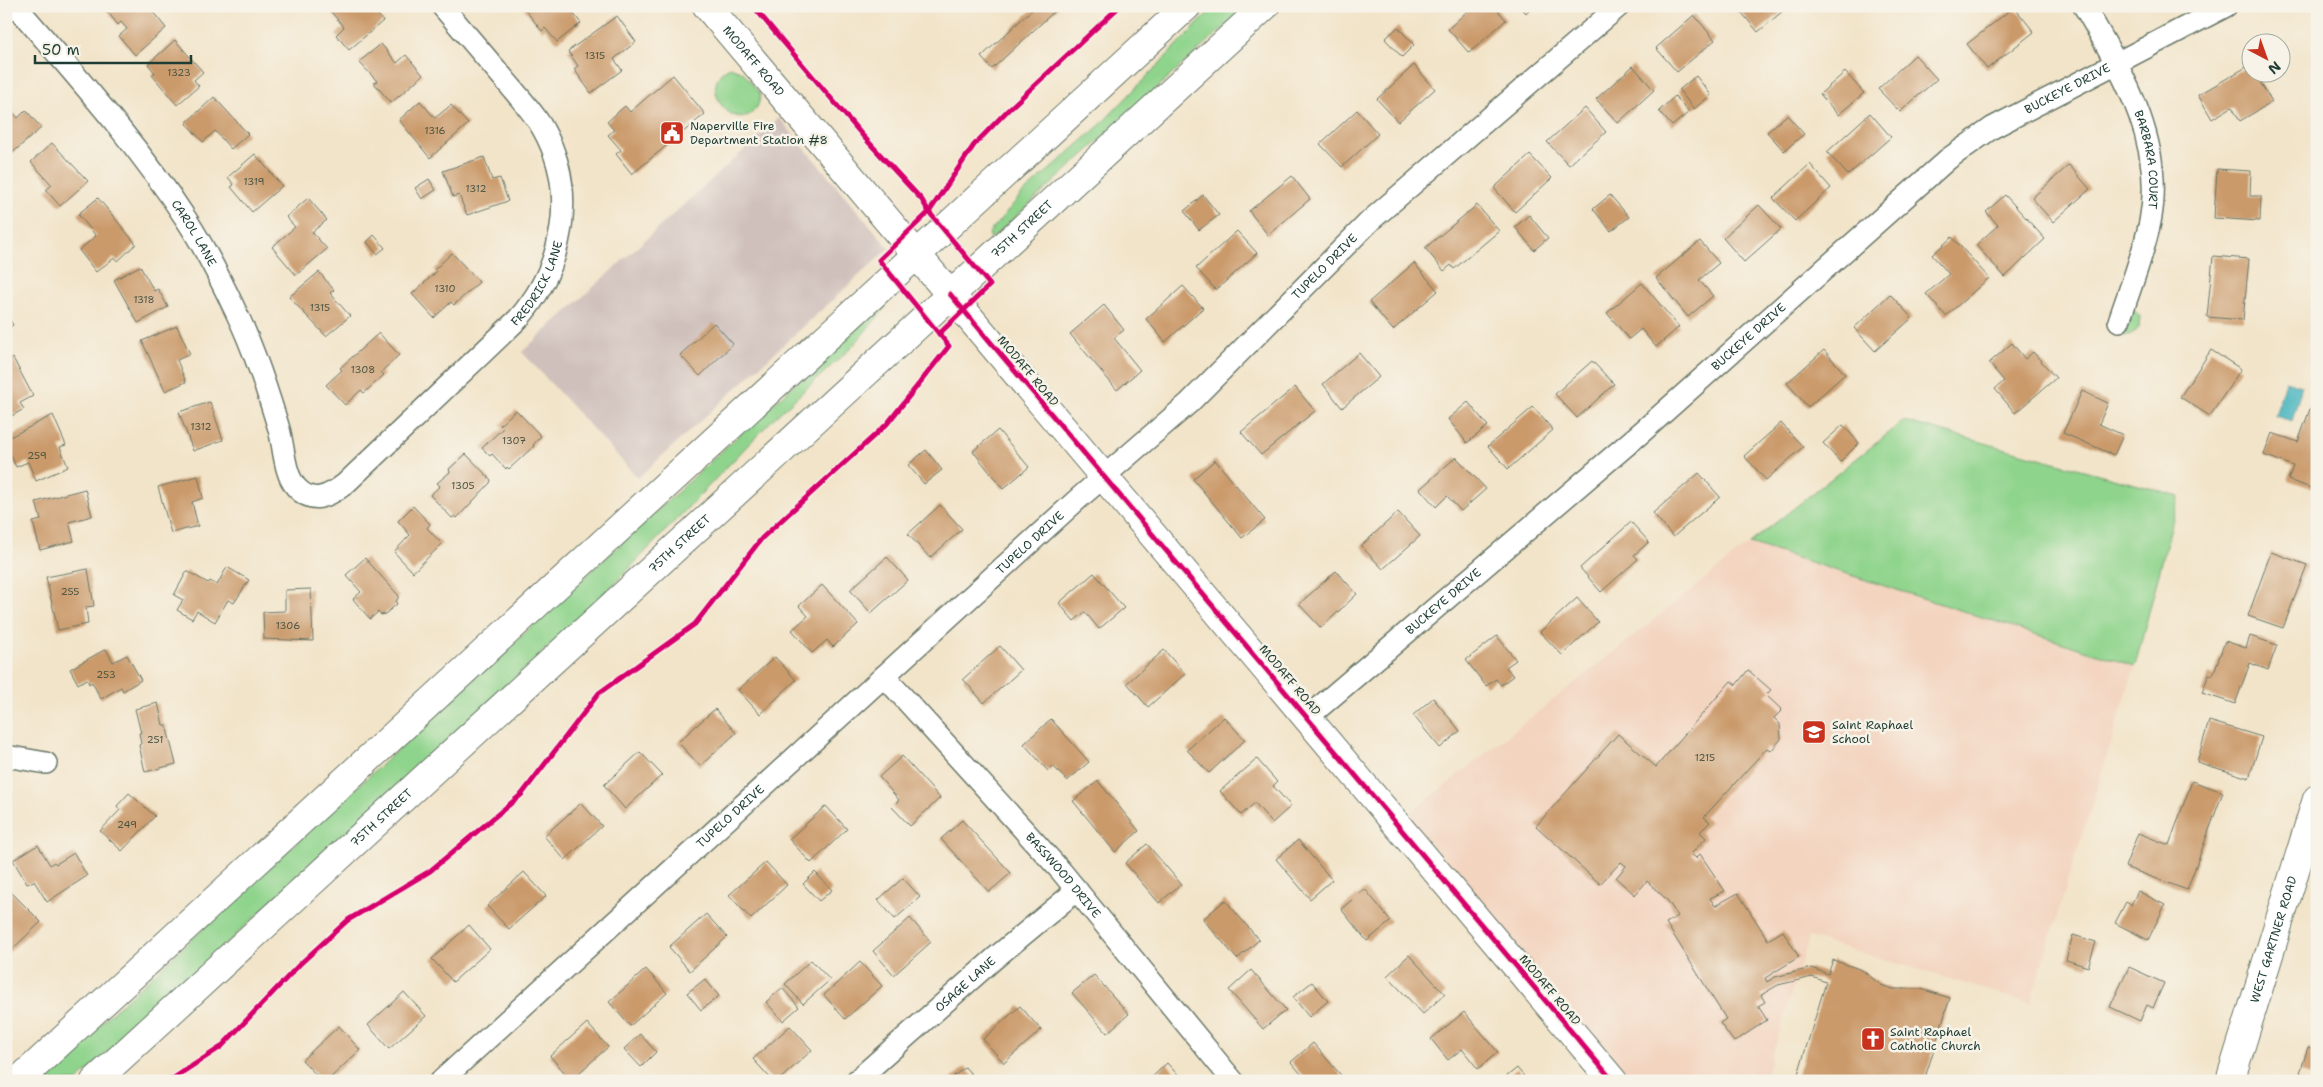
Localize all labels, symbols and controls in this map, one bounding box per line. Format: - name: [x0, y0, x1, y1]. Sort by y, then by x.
- street label: MODAFF ROAD: [719, 22, 788, 100]
- scale bar: [35, 32, 191, 64]
- north arrow: [2240, 32, 2290, 82]
- text: 50 m: [42, 40, 80, 60]
- house number: 1315: [585, 49, 605, 62]
- text: N: [2264, 57, 2285, 78]
- street label: BUCKEYE DRIVE: [2022, 60, 2113, 118]
- house number: 1323: [167, 66, 191, 79]
- street label: BARBARA COURT: [2130, 108, 2161, 210]
- place label: Naperville Fire Department Station #8: [690, 118, 828, 148]
- public building icon: Naperville Fire Department Station #8: [659, 120, 685, 146]
- house number: 1316: [424, 124, 446, 137]
- house number: 1319: [244, 175, 264, 188]
- house number: 1312: [466, 182, 486, 195]
- street label: 75TH STREET: [988, 196, 1057, 262]
- street label: CAROL LANE: [168, 197, 220, 269]
- street label: TUPELO DRIVE: [1288, 230, 1361, 303]
- street label: FREDRICK LANE: [507, 239, 566, 330]
- house number: 1310: [434, 282, 456, 295]
- house number: 1318: [133, 293, 155, 306]
- street label: BUCKEYE DRIVE: [1708, 299, 1789, 374]
- house number: 1315: [310, 301, 330, 314]
- street label: MODAFF ROAD: [994, 332, 1062, 410]
- house number: 1308: [351, 363, 375, 376]
- house number: 1312: [191, 420, 211, 433]
- house number: 1307: [502, 434, 526, 447]
- house number: 259: [27, 449, 47, 462]
- house number: 1305: [451, 479, 475, 492]
- street label: TUPELO DRIVE: [993, 507, 1068, 578]
- street label: 75TH STREET: [645, 511, 715, 576]
- street label: BUCKEYE DRIVE: [1402, 565, 1485, 638]
- house number: 255: [61, 585, 79, 598]
- house number: 1306: [276, 619, 300, 632]
- street label: MODAFF ROAD: [1256, 641, 1324, 719]
- house number: 253: [96, 668, 116, 681]
- place label: Saint Raphael School: [1832, 717, 1913, 747]
- school or university icon: Saint Raphael School: [1801, 719, 1827, 745]
- house number: 251: [147, 733, 163, 746]
- house number: 1215: [1695, 751, 1715, 764]
- street label: TUPELO DRIVE: [693, 781, 768, 852]
- street label: 75TH STREET: [347, 785, 416, 850]
- house number: 249: [117, 818, 137, 831]
- street label: BASSWOOD DRIVE: [1022, 829, 1104, 921]
- street label: WEST GARTNER ROAD: [2247, 874, 2301, 1005]
- street label: MODAFF ROAD: [1516, 951, 1584, 1029]
- street label: OSAGE LANE: [932, 953, 999, 1015]
- place label: Saint Raphael Catholic Church: [1890, 1024, 1981, 1054]
- church icon: Saint Raphael Catholic Church: [1860, 1026, 1886, 1052]

